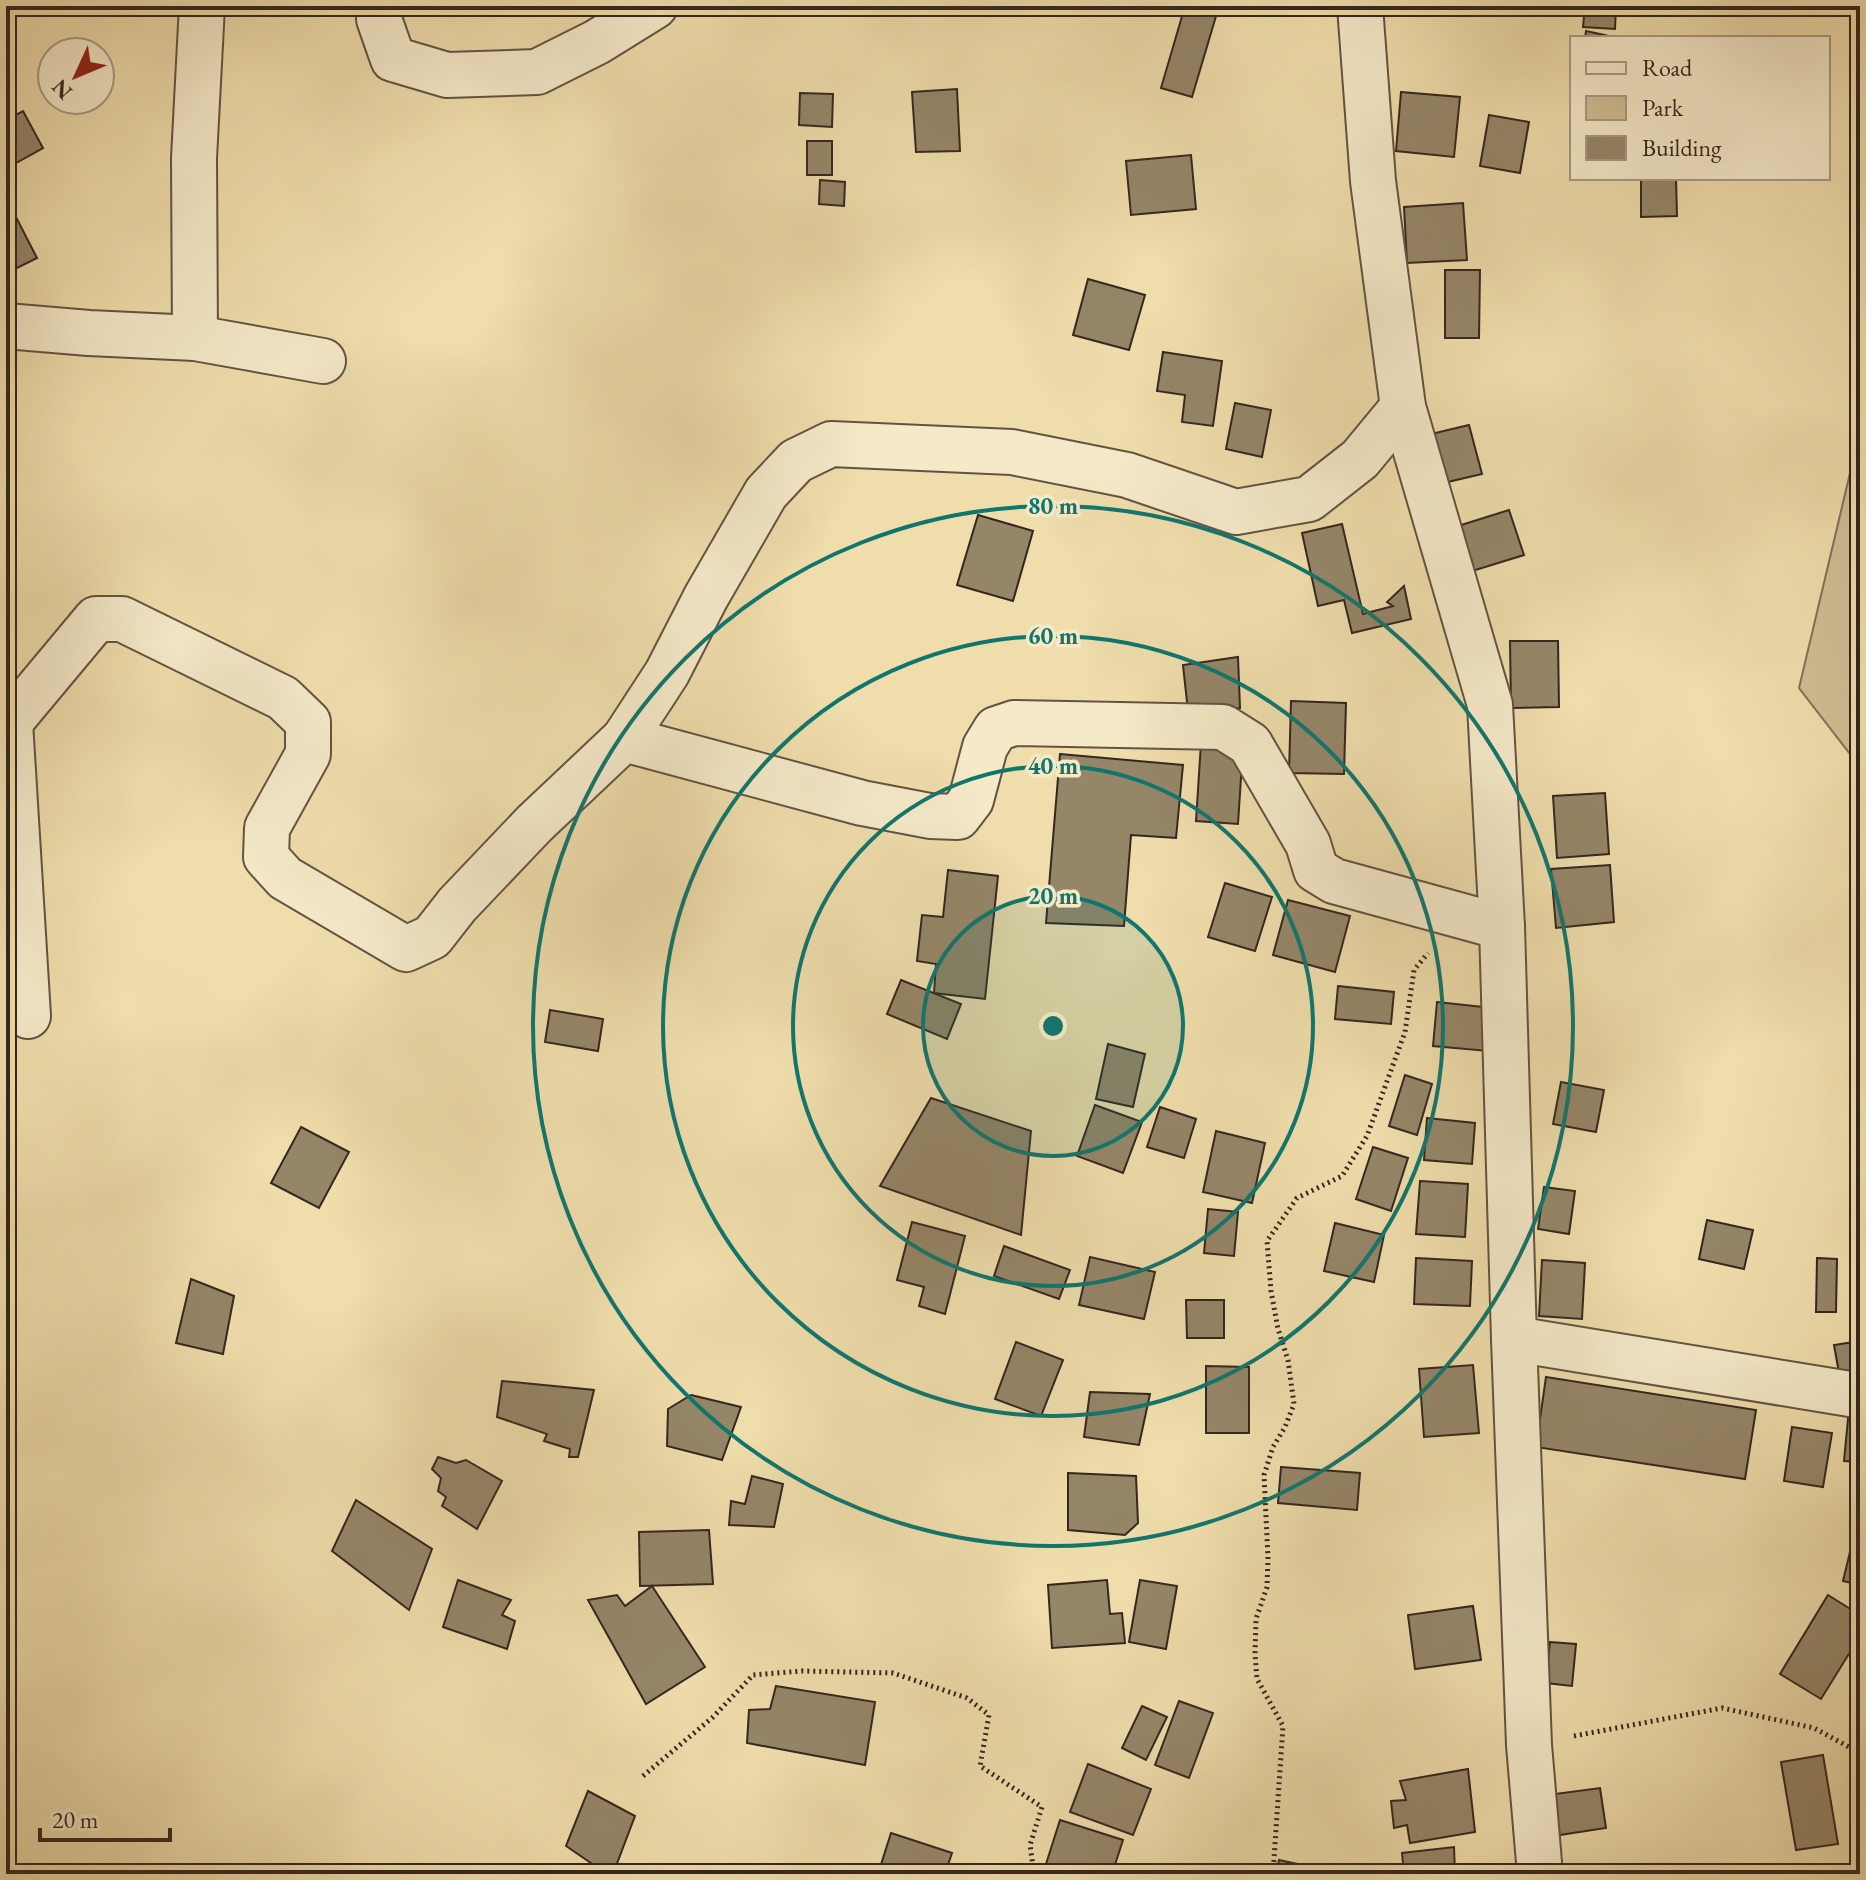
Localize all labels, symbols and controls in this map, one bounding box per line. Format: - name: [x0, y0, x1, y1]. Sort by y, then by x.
- north arrow: [36, 36, 116, 116]
- legend: [1570, 36, 1830, 180]
- text: Road: [1642, 52, 1693, 83]
- text: N: [45, 73, 79, 106]
- text: Park: [1642, 92, 1684, 123]
- text: Building: [1642, 132, 1722, 163]
- text: 80 m: [1028, 490, 1078, 521]
- text: 60 m: [1028, 620, 1078, 651]
- text: 40 m: [1028, 750, 1078, 781]
- text: 20 m: [1028, 880, 1078, 911]
- centre of rings: [1039, 1012, 1067, 1040]
- scale bar: [40, 1792, 170, 1842]
- text: 20 m: [52, 1804, 99, 1835]

